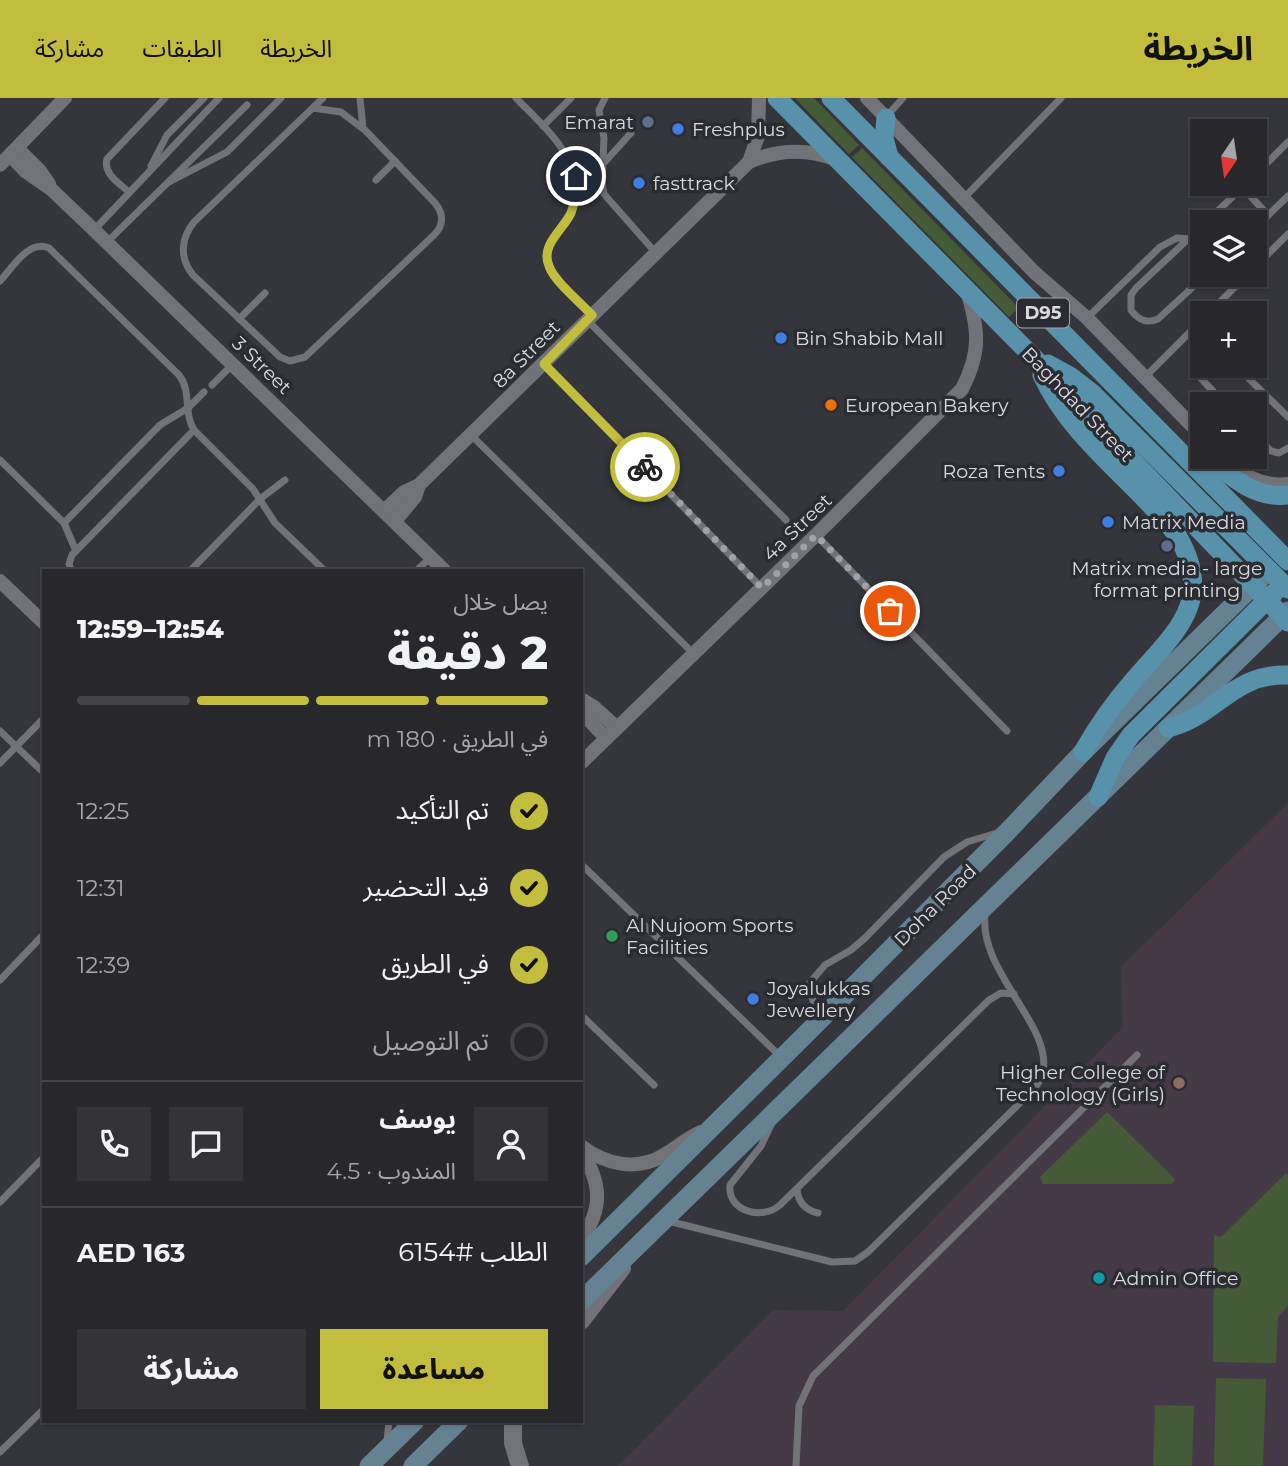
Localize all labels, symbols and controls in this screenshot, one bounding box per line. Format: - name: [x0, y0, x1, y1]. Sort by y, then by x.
- text: الخريطة: [1143, 28, 1253, 68]
- text: مشاركة: [35, 34, 104, 63]
- text: الطبقات: [142, 34, 222, 63]
- text: الخريطة: [260, 34, 332, 63]
- place label: Emarat: [564, 111, 634, 134]
- marker: Emarat: [640, 114, 656, 130]
- place label: Freshplus: [692, 118, 785, 141]
- north arrow: [1190, 119, 1267, 196]
- map controls: [1190, 119, 1267, 469]
- marker: Freshplus: [670, 121, 686, 137]
- pin: [546, 146, 606, 206]
- icon: home: [557, 157, 595, 195]
- place label: fasttrack: [653, 172, 736, 195]
- marker: fasttrack: [631, 175, 647, 191]
- button: layers: [1190, 210, 1267, 287]
- road number: D95: [1017, 298, 1069, 328]
- button: +: [1190, 301, 1267, 378]
- street label: 8a Street: [488, 316, 565, 393]
- place label: Bin Shabib Mall: [795, 327, 943, 350]
- marker: Bin Shabib Mall: [773, 330, 789, 346]
- street label: 3 Street: [227, 332, 296, 399]
- street label: Baghdad Street: [1017, 342, 1138, 467]
- button: −: [1190, 392, 1267, 469]
- place label: European Bakery: [845, 394, 1009, 417]
- marker: European Bakery: [823, 397, 839, 413]
- courier: [610, 432, 680, 502]
- icon: bike: [626, 448, 664, 486]
- place label: Roza Tents: [942, 460, 1045, 483]
- marker: Roza Tents: [1051, 463, 1067, 479]
- street label: 4a Street: [758, 489, 837, 566]
- place label: Matrix Media: [1122, 511, 1246, 534]
- marker: Matrix Media: [1100, 514, 1116, 530]
- marker: Matrix media - large format printing: [1159, 538, 1175, 554]
- place label: Matrix media - large format printing: [1071, 557, 1263, 602]
- pin: [860, 581, 920, 641]
- text: يصل خلال: [453, 588, 548, 616]
- icon: bag: [871, 592, 909, 630]
- text: 12:54–12:59: [77, 613, 224, 645]
- text: 2 دقيقة: [387, 624, 548, 681]
- text: في الطريق · 180 m: [367, 725, 548, 753]
- icon: check: [510, 792, 548, 830]
- text: تم التأكيد: [395, 794, 489, 826]
- text: 12:25: [77, 797, 129, 825]
- street label: Doha Road: [890, 860, 981, 951]
- icon: check: [510, 869, 548, 907]
- text: قيد التحضير: [363, 871, 489, 903]
- text: 12:31: [77, 874, 125, 902]
- place label: Al Nujoom Sports Facilities: [626, 914, 793, 959]
- marker: Al Nujoom Sports Facilities: [604, 928, 620, 944]
- icon: check: [510, 946, 548, 984]
- text: في الطريق: [382, 948, 489, 980]
- text: 12:39: [77, 951, 130, 979]
- place label: Joyalukkas Jewellery: [766, 977, 870, 1022]
- marker: Joyalukkas Jewellery: [745, 991, 761, 1007]
- text: تم التوصيل: [373, 1025, 489, 1057]
- place label: Higher College of Technology (Girls): [996, 1061, 1167, 1106]
- marker: Higher College of Technology (Girls): [1171, 1075, 1187, 1091]
- text: يوسف: [379, 1103, 456, 1135]
- button: phone: [77, 1107, 151, 1181]
- button: chat: [169, 1107, 243, 1181]
- button: person: [474, 1107, 548, 1181]
- text: المندوب · 4.5: [327, 1157, 456, 1185]
- text: الطلب #6154: [398, 1236, 548, 1268]
- text: AED 163: [77, 1237, 185, 1269]
- place label: Admin Office: [1113, 1267, 1238, 1290]
- marker: Admin Office: [1091, 1270, 1107, 1286]
- button: مشاركة: [77, 1329, 306, 1409]
- button: مساعدة: [320, 1329, 548, 1409]

